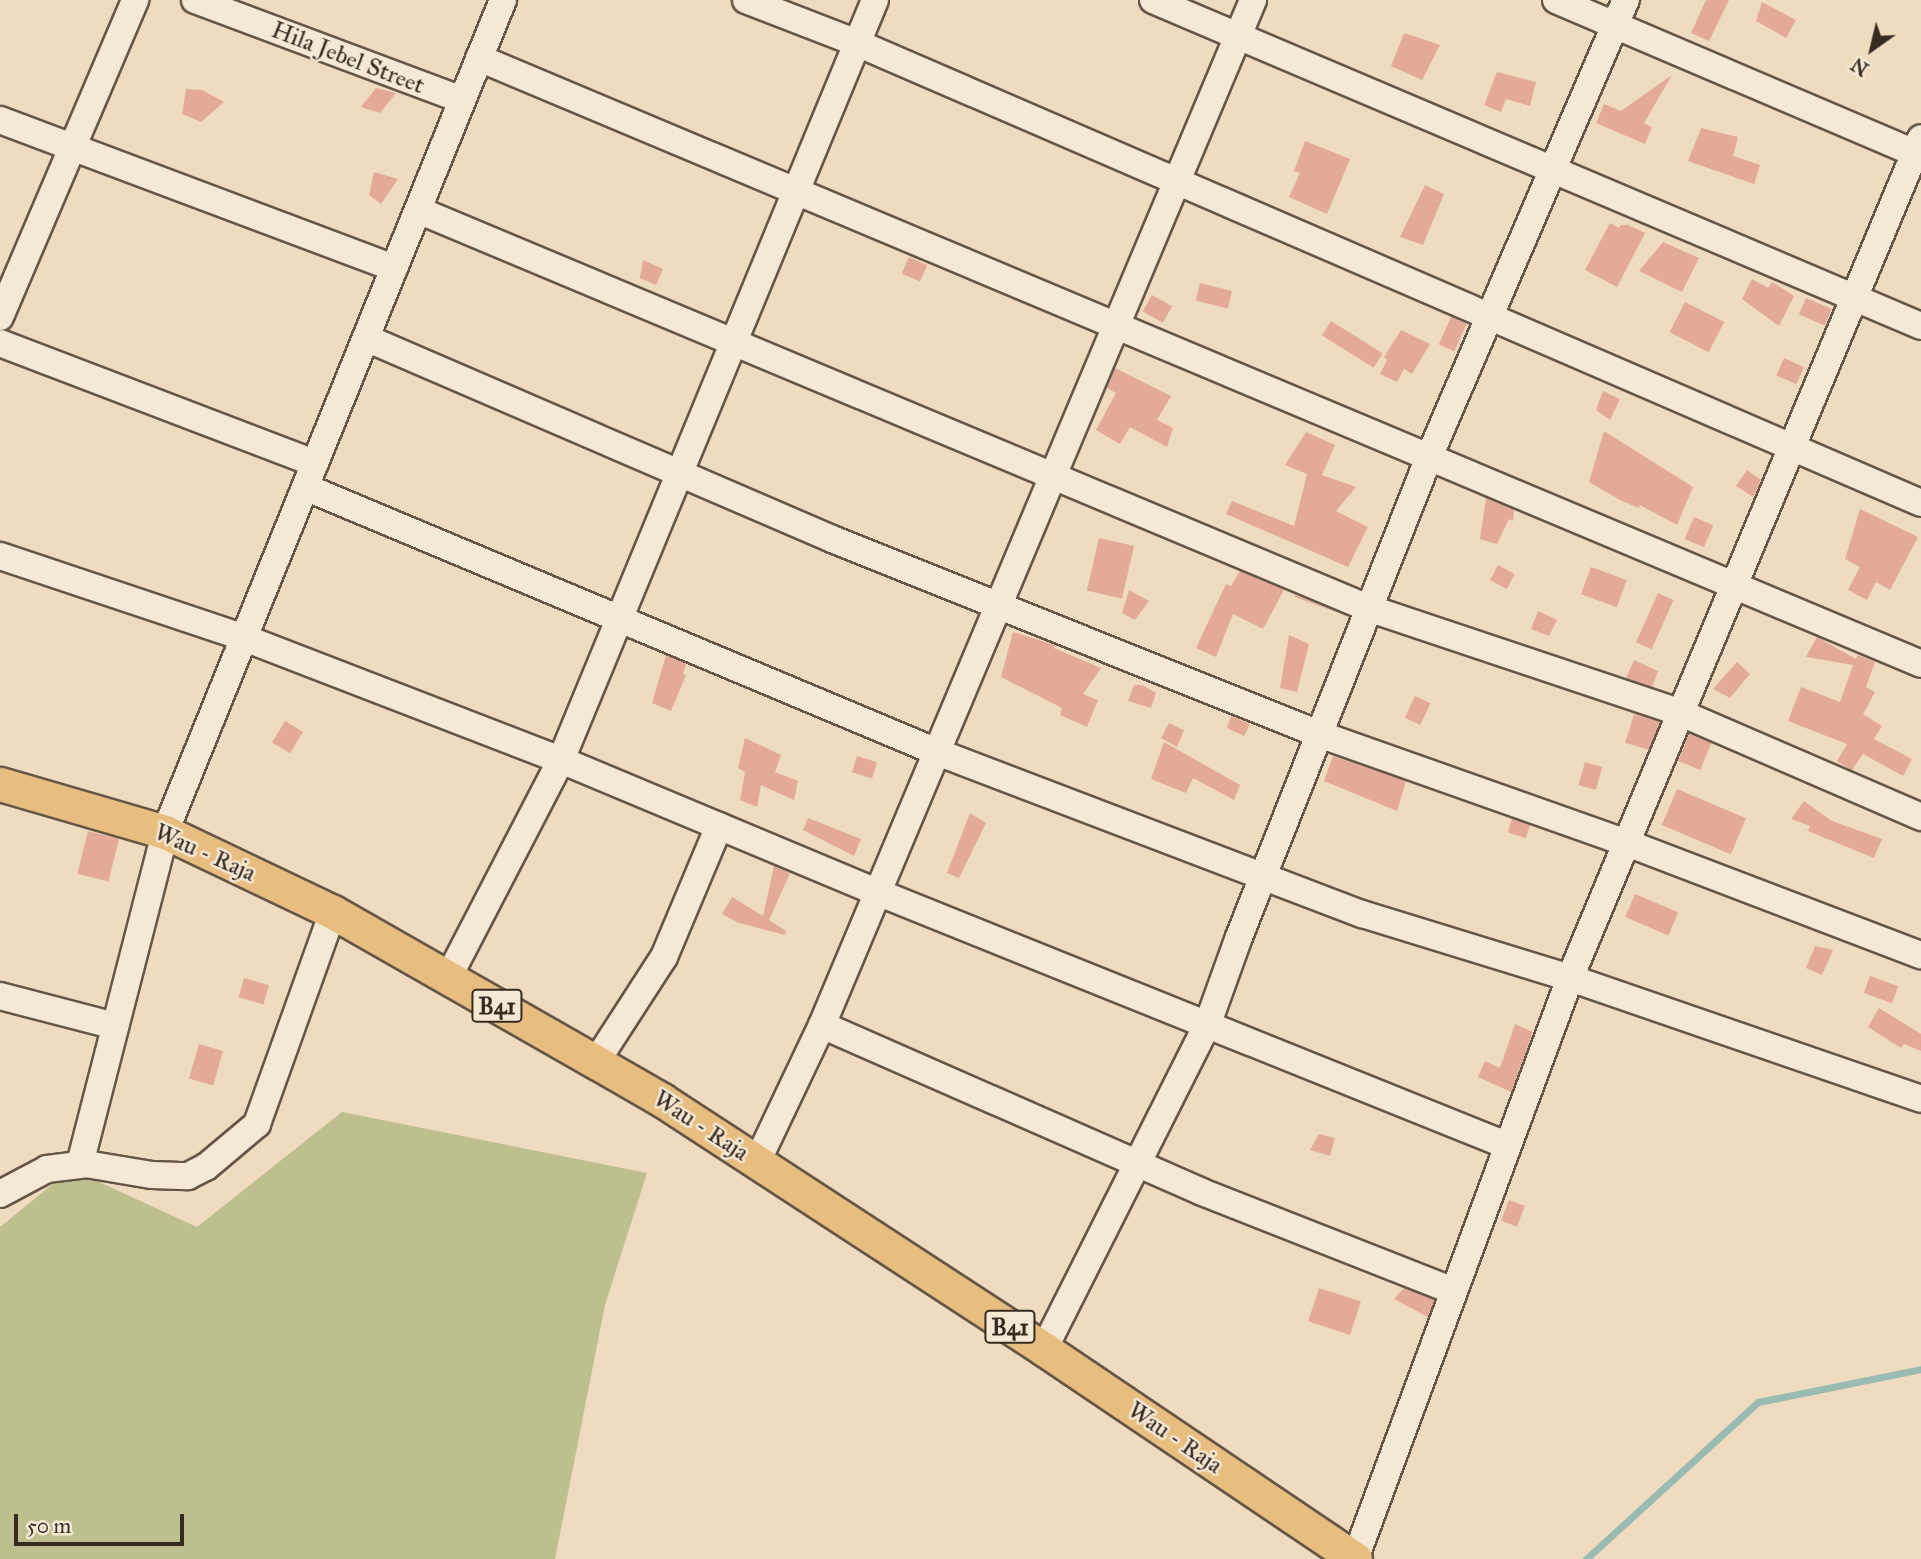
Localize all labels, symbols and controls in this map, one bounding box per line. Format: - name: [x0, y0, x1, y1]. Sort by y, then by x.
- north arrow: [1837, 14, 1907, 84]
- street label: Hila Jebel Street: [268, 16, 428, 100]
- text: N: [1847, 53, 1873, 81]
- street label: Wau - Raja: [150, 818, 260, 888]
- road number: B41: [471, 987, 523, 1026]
- street label: Wau - Raja: [648, 1085, 754, 1167]
- road number: B41: [984, 1308, 1036, 1346]
- street label: Wau - Raja: [1122, 1396, 1228, 1480]
- scale bar: [18, 1500, 187, 1544]
- text: 50 m: [27, 1513, 71, 1539]

